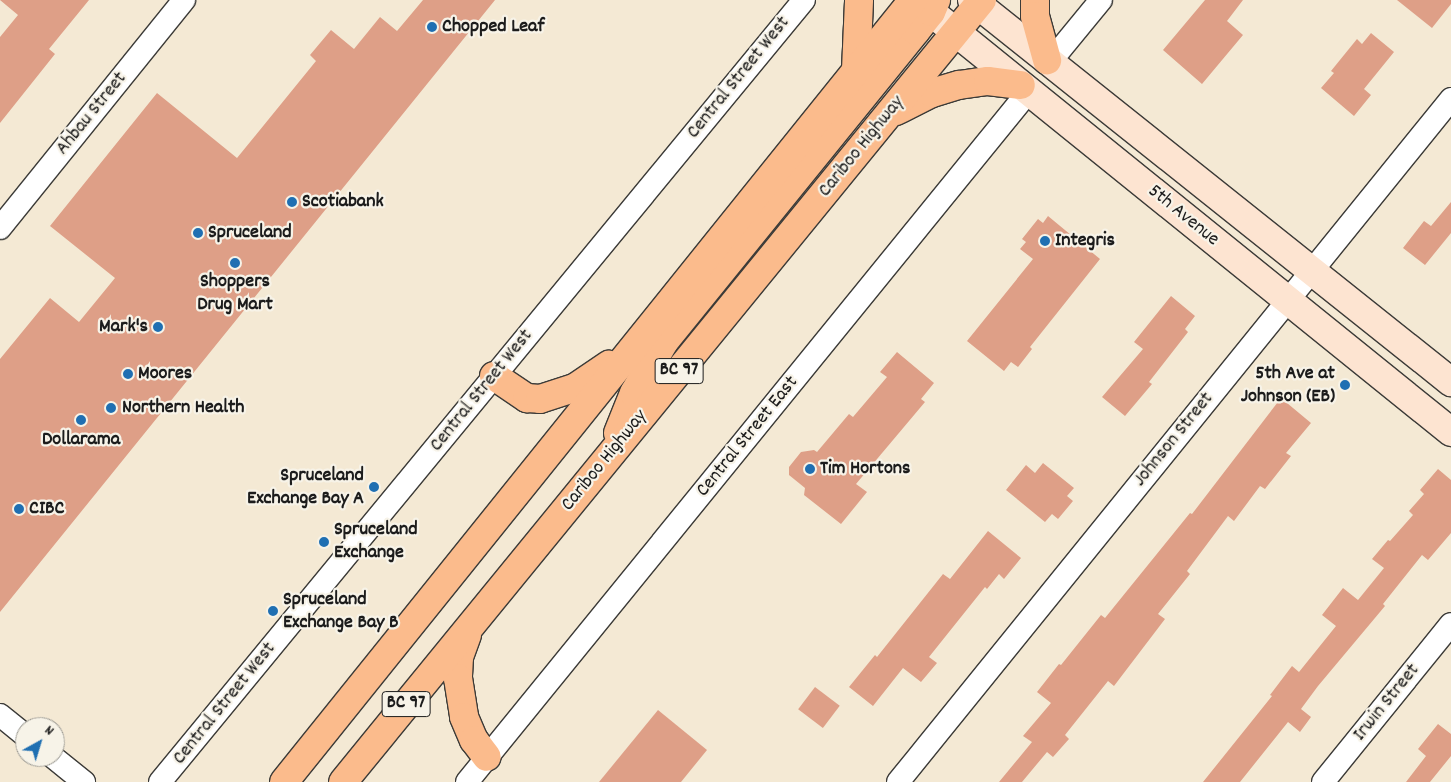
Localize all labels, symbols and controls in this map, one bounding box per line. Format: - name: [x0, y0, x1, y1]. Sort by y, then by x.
- street label: Central Street West: [682, 12, 796, 144]
- place label: Chopped Leaf: [442, 15, 545, 39]
- marker: Chopped Leaf: [426, 21, 438, 33]
- street label: Ahbau Street: [51, 68, 133, 160]
- street label: Cariboo Highway: [814, 91, 910, 203]
- street label: 5th Avenue: [1142, 180, 1224, 252]
- place label: Scotiabank: [302, 190, 384, 214]
- marker: Scotiabank: [286, 196, 298, 208]
- place label: Spruceland: [208, 221, 292, 245]
- marker: Spruceland: [192, 227, 204, 239]
- place label: Integris: [1055, 229, 1115, 253]
- marker: Integris: [1039, 235, 1051, 247]
- marker: Shoppers Drug Mart: [229, 257, 241, 269]
- place label: Shoppers Drug Mart: [197, 271, 273, 318]
- place label: Mark's: [99, 315, 148, 339]
- marker: Mark's: [152, 321, 164, 333]
- street label: Central Street West: [425, 325, 539, 457]
- road number: BC 97: [654, 354, 704, 388]
- place label: Moores: [138, 362, 192, 386]
- place label: 5th Ave at Johnson (EB): [1241, 362, 1335, 409]
- marker: Moores: [122, 368, 134, 380]
- street label: Central Street East: [692, 372, 804, 502]
- marker: 5th Ave at Johnson (EB): [1339, 379, 1351, 391]
- street label: Johnson Street: [1129, 388, 1219, 492]
- place label: Northern Health: [122, 396, 244, 420]
- marker: Northern Health: [104, 401, 118, 415]
- street label: Cariboo Highway: [557, 405, 653, 517]
- marker: Dollarama: [75, 414, 87, 426]
- place label: Dollarama: [42, 428, 120, 452]
- place label: Tim Hortons: [820, 457, 910, 481]
- marker: Tim Hortons: [804, 463, 816, 475]
- place label: Spruceland Exchange Bay A: [247, 464, 364, 511]
- marker: Spruceland Exchange Bay A: [368, 481, 380, 493]
- place label: CIBC: [29, 497, 64, 521]
- marker: CIBC: [13, 503, 25, 515]
- place label: Spruceland Exchange: [334, 518, 418, 565]
- marker: Spruceland Exchange: [318, 536, 330, 548]
- place label: Spruceland Exchange Bay B: [283, 588, 398, 635]
- marker: Spruceland Exchange Bay B: [267, 605, 279, 617]
- street label: Central Street West: [168, 638, 282, 770]
- street label: Irwin Street: [1349, 659, 1425, 747]
- road number: BC 97: [381, 688, 431, 721]
- north arrow: [15, 717, 65, 767]
- text: N: [40, 721, 58, 741]

